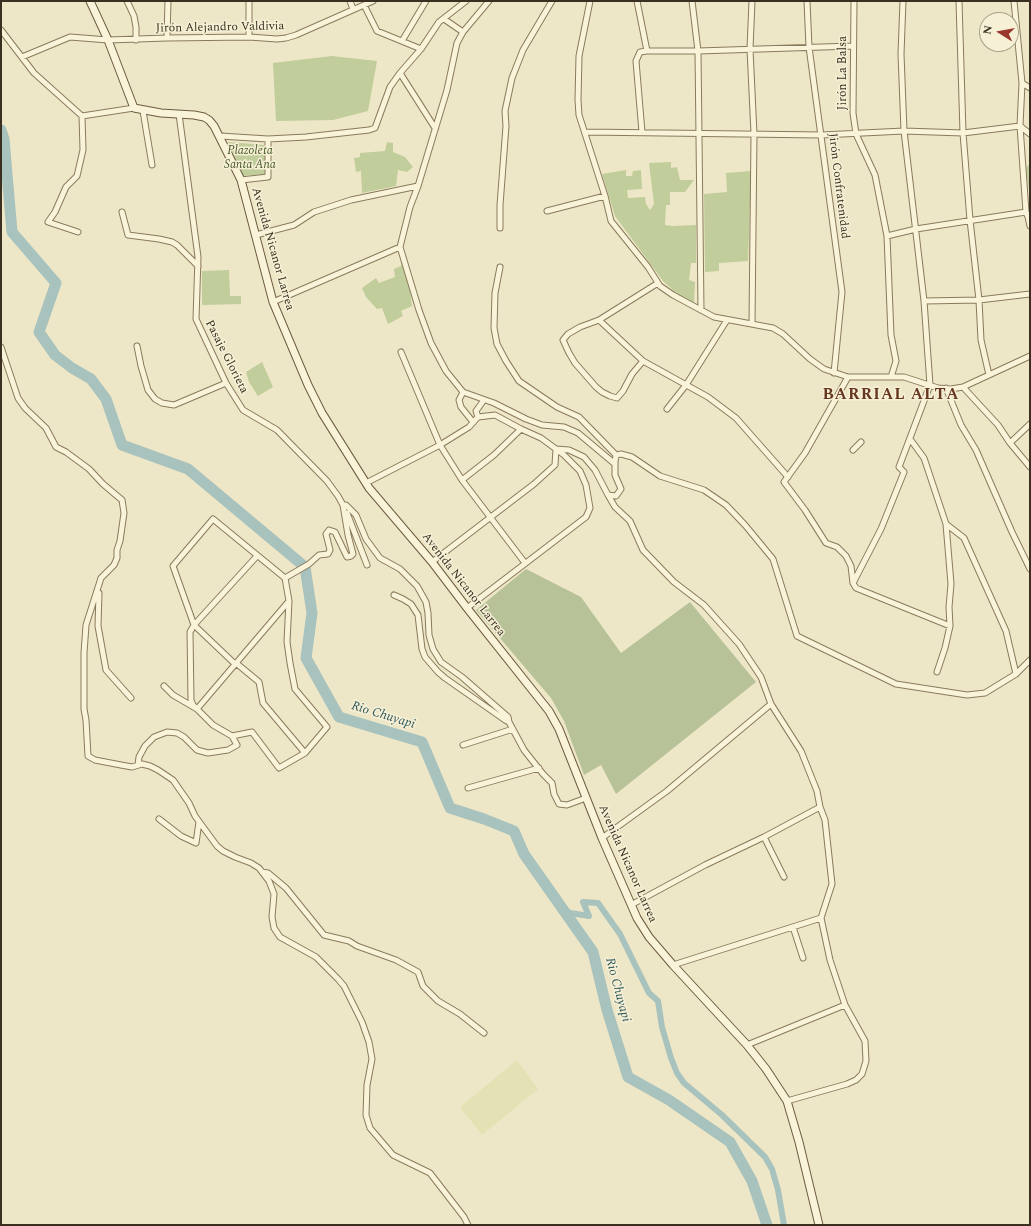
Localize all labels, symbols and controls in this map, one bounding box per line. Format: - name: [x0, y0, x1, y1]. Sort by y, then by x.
- north arrow: [979, 12, 1019, 52]
- street label: Jirón Alejandro Valdivia: [155, 20, 285, 36]
- text: N: [979, 24, 997, 36]
- street label: Jirón La Balsa: [837, 36, 851, 110]
- street label: Jirón Confratenidad: [824, 132, 852, 240]
- park label: Plazoleta Santa Ana: [224, 145, 276, 173]
- street label: Avenida Nicanor Larrea: [248, 186, 296, 312]
- street label: Pasaje Glorieta: [201, 318, 251, 396]
- district label: BARRIAL ALTA: [822, 386, 960, 406]
- street label: Avenida Nicanor Larrea: [418, 530, 508, 640]
- water label: Rio Chuyapi: [349, 699, 417, 733]
- street label: Avenida Nicanor Larrea: [595, 803, 659, 925]
- water label: Rio Chuyapi: [601, 956, 633, 1024]

